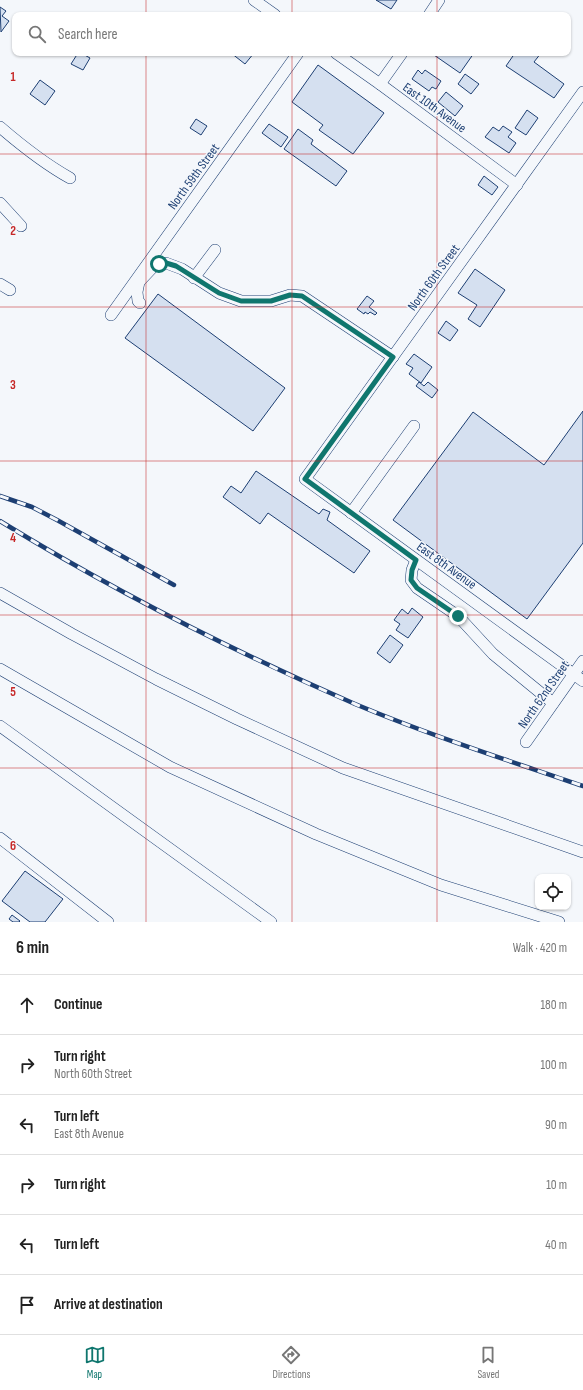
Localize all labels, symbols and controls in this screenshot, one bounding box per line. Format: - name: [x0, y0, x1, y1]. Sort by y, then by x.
- search box: [12, 12, 571, 56]
- icon: search: [26, 23, 48, 45]
- text: Search here: [58, 25, 118, 44]
- text: 1: [10, 69, 16, 85]
- street label: East 10th Avenue: [400, 79, 469, 136]
- street label: North 59th Street: [165, 140, 223, 213]
- text: 2: [10, 223, 16, 239]
- street label: North 60th Street: [404, 241, 463, 314]
- route start: [150, 255, 168, 273]
- text: 3: [10, 377, 16, 393]
- text: 4: [10, 530, 16, 546]
- street label: East 8th Avenue: [413, 539, 479, 593]
- route end: [449, 607, 467, 625]
- street label: North 62nd Street: [515, 658, 573, 732]
- text: 5: [10, 684, 16, 700]
- text: 6: [10, 838, 16, 854]
- map controls: [535, 874, 571, 910]
- button: locate: [535, 874, 571, 910]
- text: 6 min: [16, 938, 49, 958]
- text: Walk · 420 m: [513, 940, 567, 956]
- icon: ahead: [16, 994, 38, 1016]
- text: Continue: [54, 995, 103, 1014]
- text: 180 m: [541, 997, 567, 1013]
- text: Turn right: [54, 1047, 106, 1066]
- icon: right: [16, 1054, 38, 1076]
- text: 100 m: [540, 1057, 567, 1073]
- text: North 60th Street: [54, 1066, 132, 1082]
- text: Turn left: [54, 1107, 99, 1126]
- icon: left: [16, 1114, 38, 1136]
- text: 90 m: [545, 1117, 567, 1133]
- text: East 8th Avenue: [54, 1126, 124, 1142]
- icon: right: [16, 1174, 38, 1196]
- text: Turn right: [54, 1175, 106, 1194]
- text: 10 m: [546, 1177, 567, 1193]
- icon: left: [16, 1234, 38, 1256]
- text: Turn left: [54, 1235, 99, 1254]
- text: 40 m: [545, 1237, 567, 1253]
- icon: arrive: [16, 1294, 38, 1316]
- text: Arrive at destination: [54, 1295, 163, 1314]
- tab: Map: [84, 1344, 106, 1381]
- tab: Directions: [273, 1344, 310, 1381]
- tab: Saved: [477, 1344, 499, 1381]

